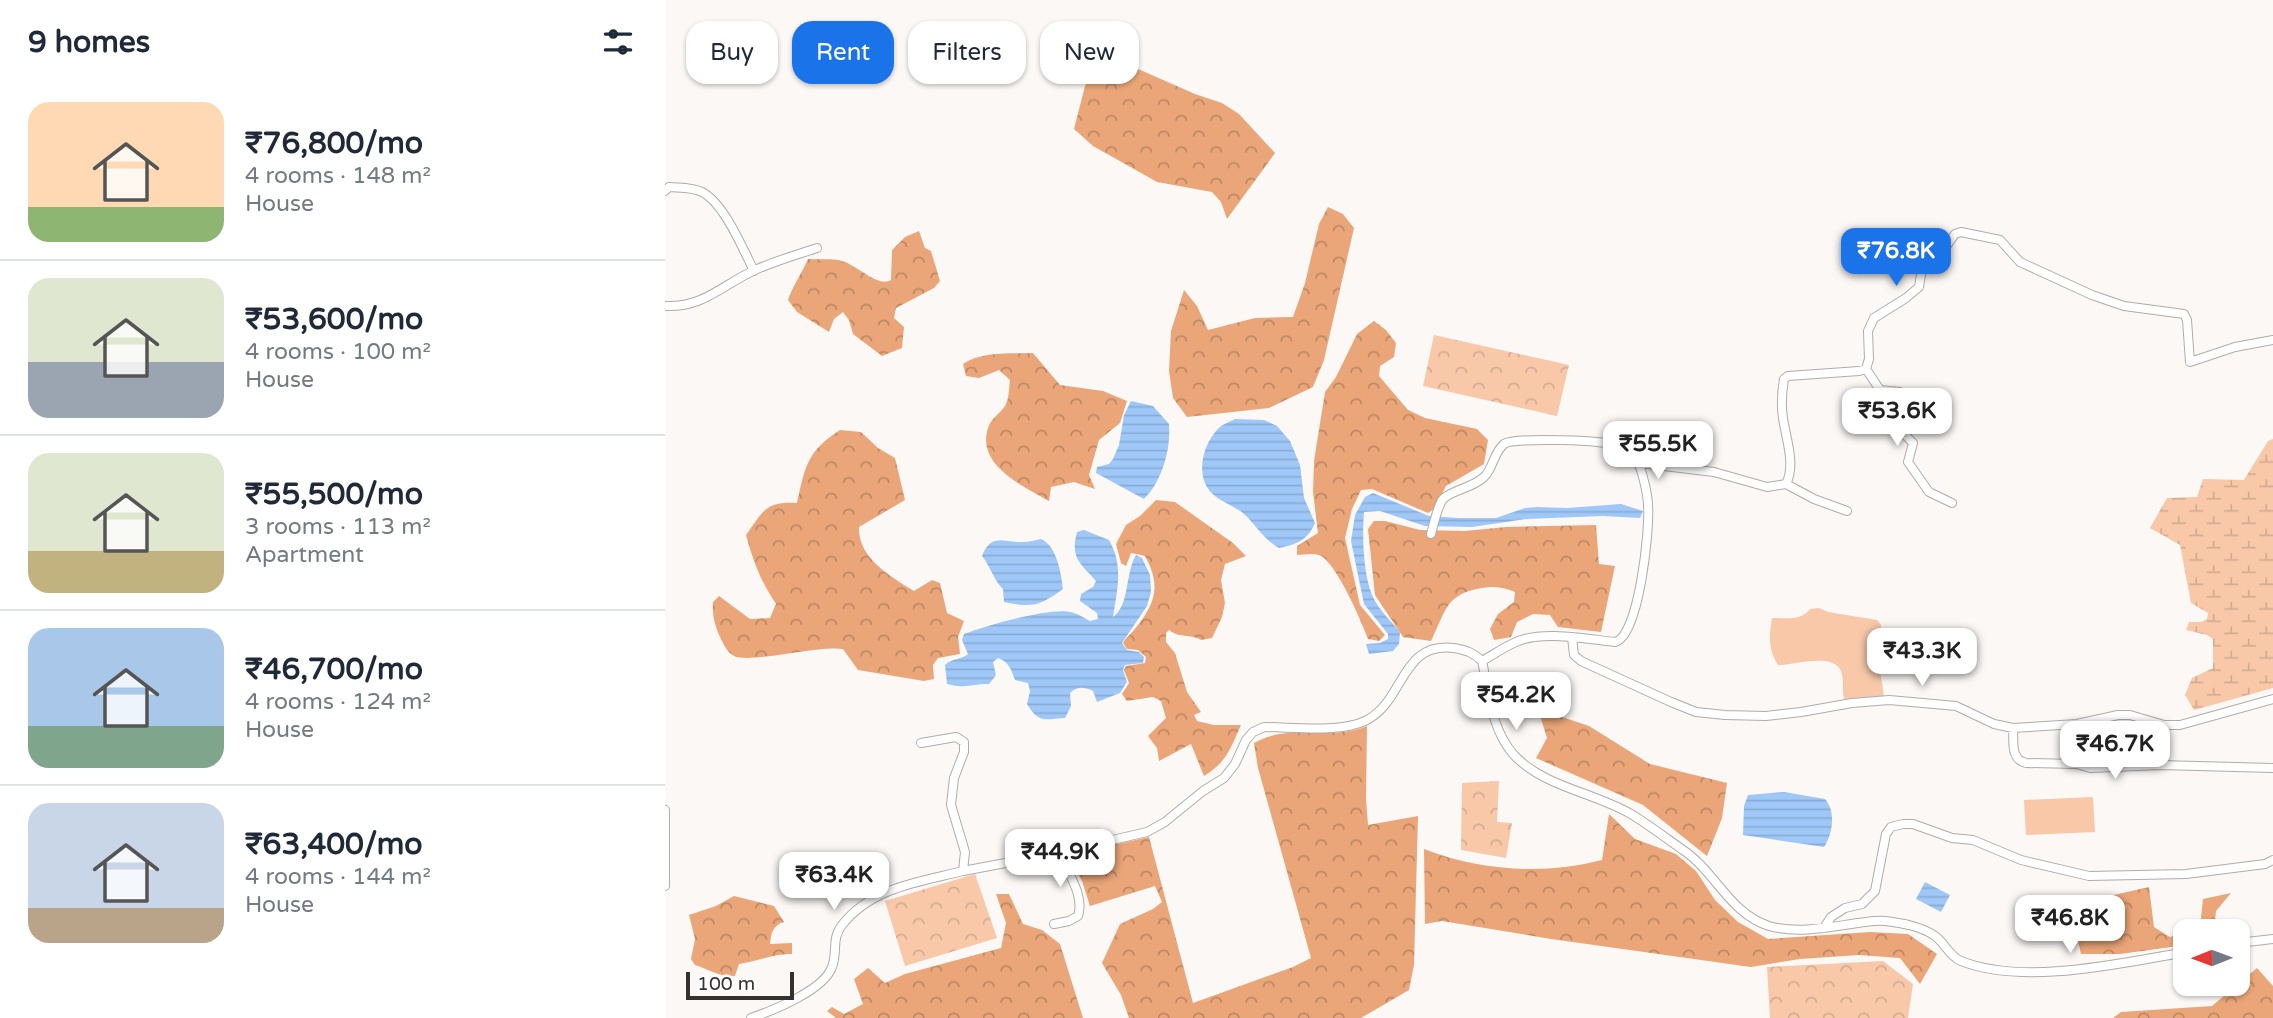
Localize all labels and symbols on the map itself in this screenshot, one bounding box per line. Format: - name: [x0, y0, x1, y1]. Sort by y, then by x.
- pin: ₹76.8K: [1839, 229, 1953, 288]
- pin: ₹53.6K: [1840, 388, 1954, 448]
- pin: ₹55.5K: [1601, 421, 1715, 481]
- pin: ₹43.3K: [1865, 628, 1979, 688]
- pin: ₹54.2K: [1459, 672, 1573, 732]
- pin: ₹46.7K: [2058, 722, 2172, 781]
- pin: ₹44.9K: [1003, 830, 1117, 889]
- pin: ₹63.4K: [777, 852, 891, 912]
- pin: ₹46.8K: [2013, 895, 2127, 955]
- north arrow: [2173, 919, 2251, 996]
- scale bar: [686, 969, 795, 1001]

